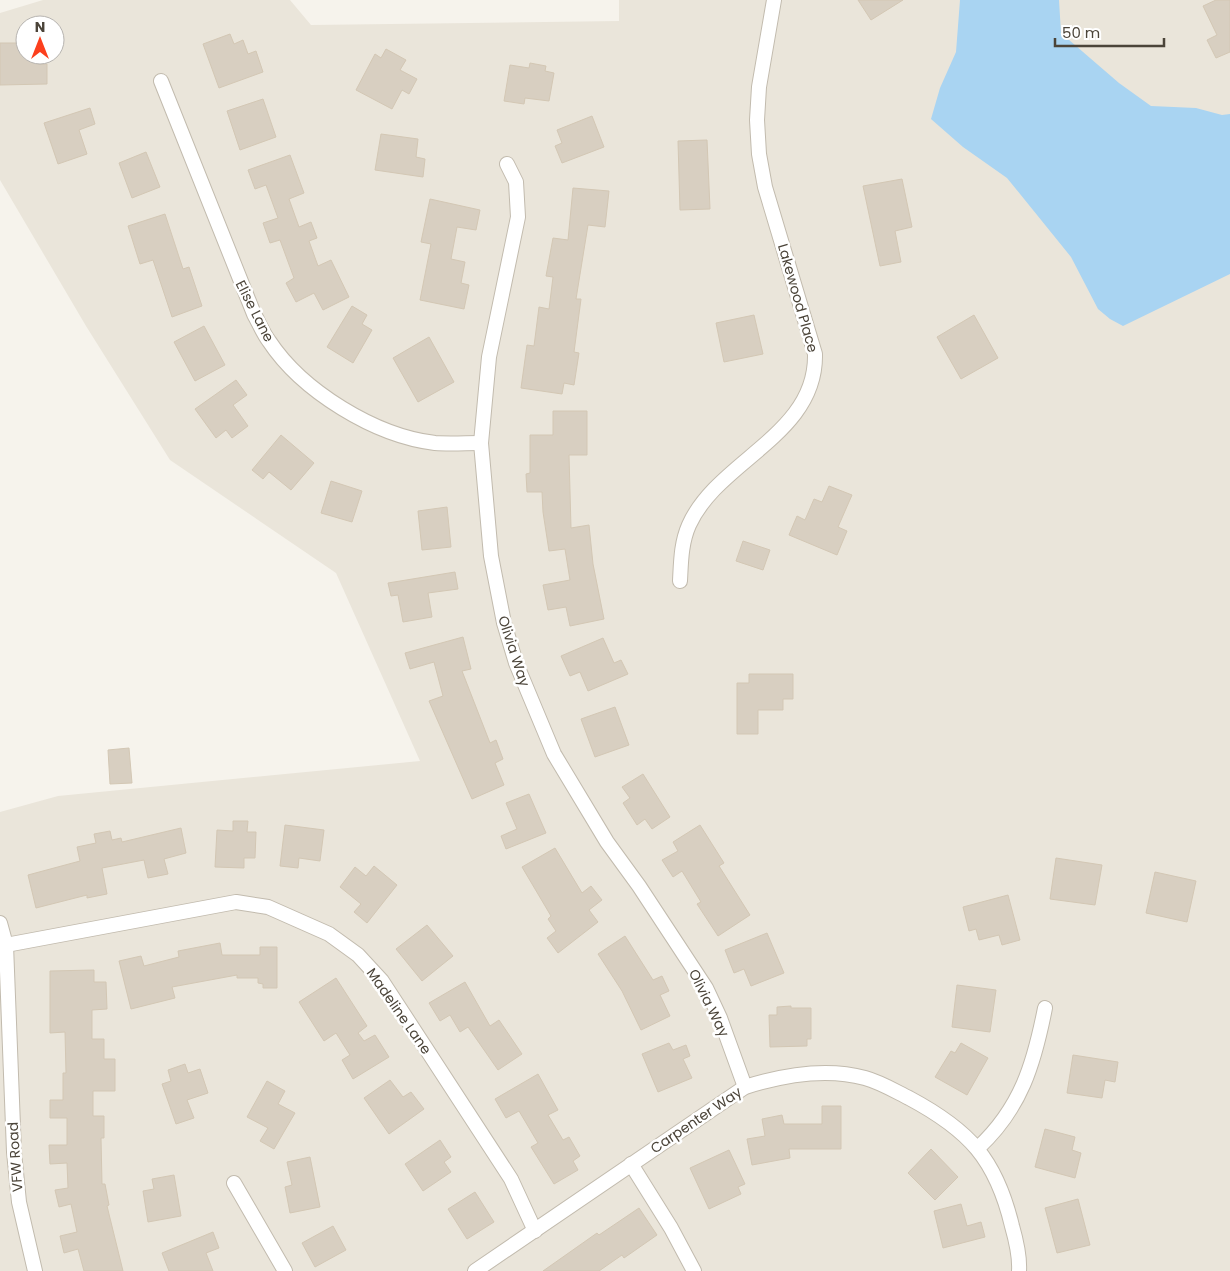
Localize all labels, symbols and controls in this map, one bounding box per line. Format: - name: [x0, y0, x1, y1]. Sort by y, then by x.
- north arrow: [15, 15, 65, 65]
- scale bar: [1055, 15, 1164, 47]
- text: N: [35, 17, 45, 37]
- text: 50 m: [1062, 22, 1100, 43]
- street label: Lakewood Place: [773, 241, 823, 355]
- street label: Elise Lane: [231, 277, 279, 346]
- street label: Olivia Way: [493, 613, 535, 689]
- street label: Madeline Lane: [362, 964, 436, 1058]
- street label: Olivia Way: [684, 966, 734, 1040]
- street label: Carpenter Way: [646, 1082, 746, 1158]
- street label: VFW Road: [3, 1121, 27, 1193]

